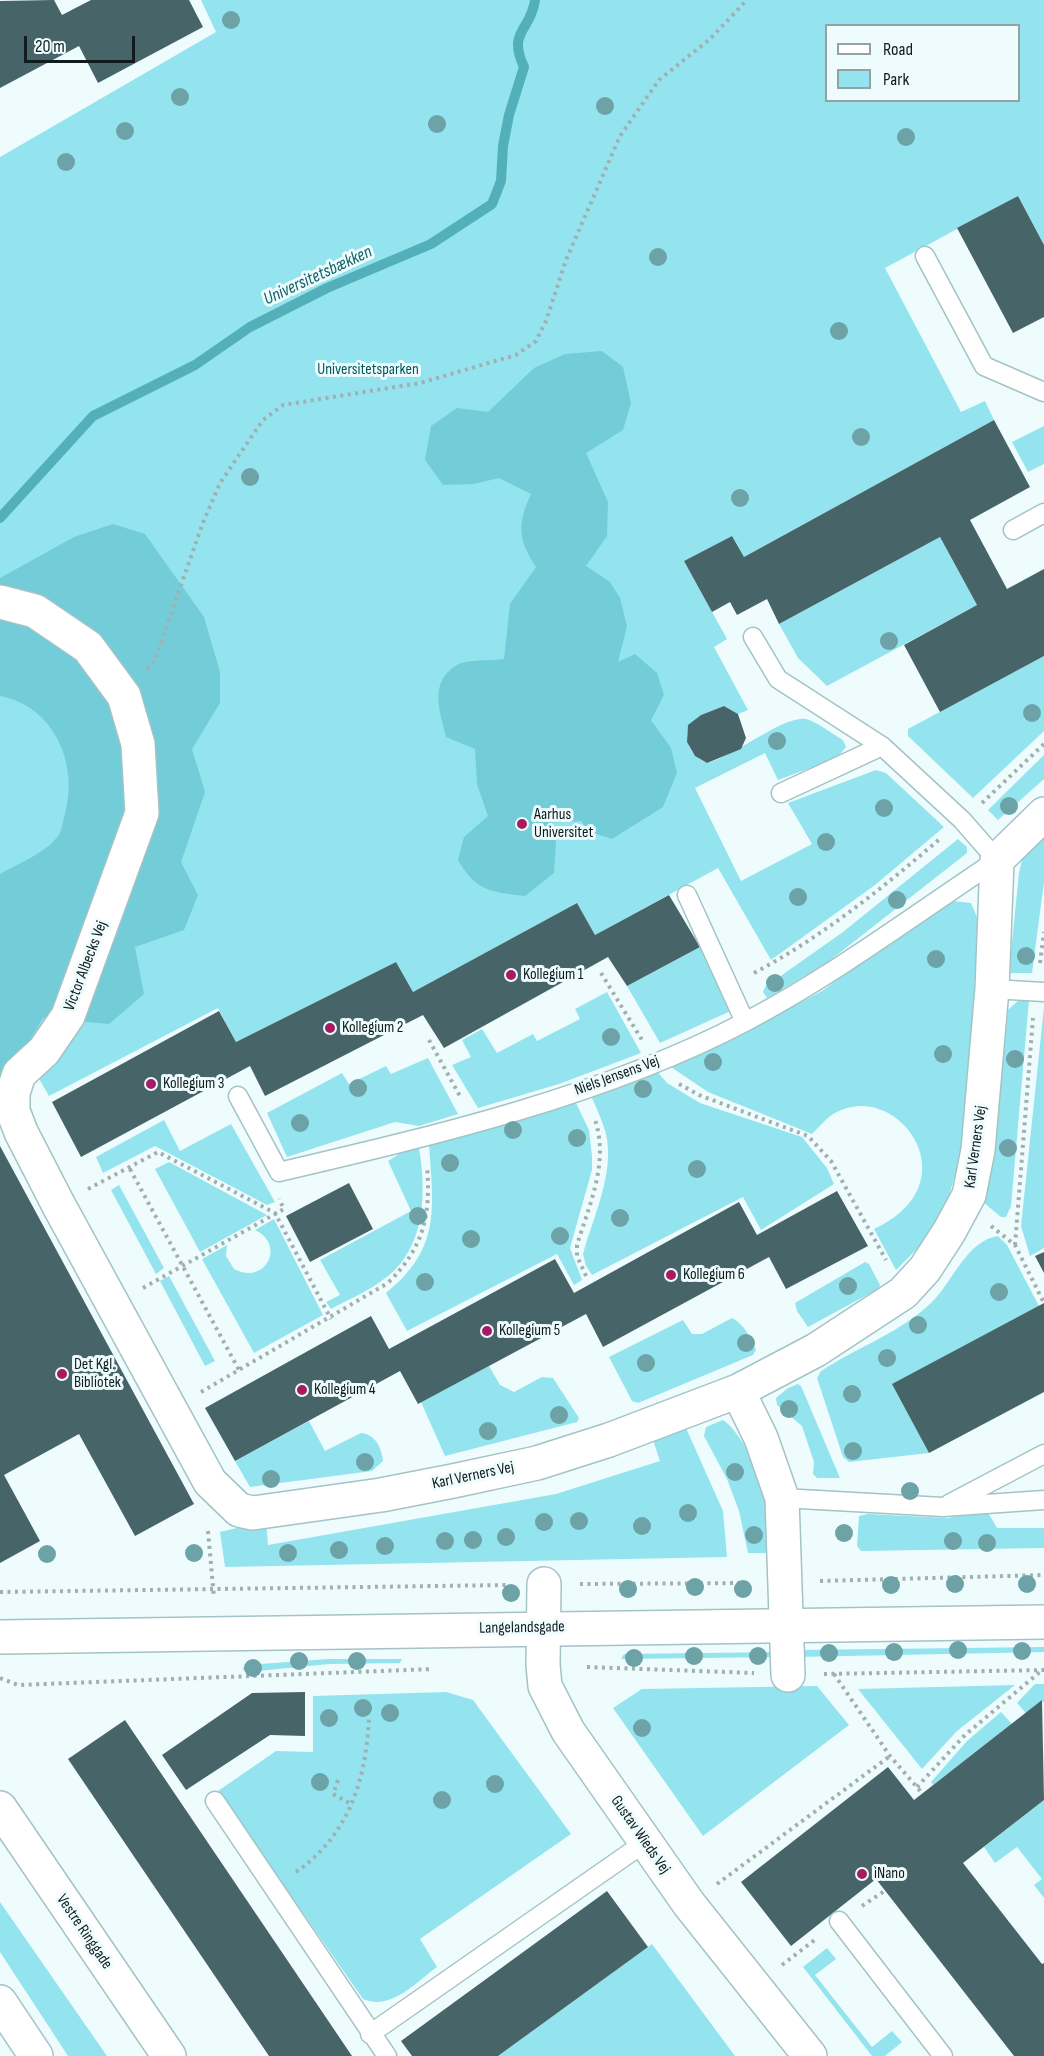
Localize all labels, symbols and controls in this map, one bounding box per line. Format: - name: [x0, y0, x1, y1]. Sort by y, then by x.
- scale bar: [27, 24, 138, 62]
- legend: [825, 24, 1020, 102]
- text: 20 m: [35, 36, 65, 57]
- text: Road: [883, 39, 913, 60]
- text: Park: [883, 69, 909, 90]
- water label: Universitetsbækken: [260, 241, 376, 311]
- park label: Universitetsparken: [317, 360, 419, 380]
- place label: Aarhus Universitet: [534, 805, 593, 843]
- marker: Aarhus Universitet: [515, 817, 529, 831]
- street label: Victor Albecks Vej: [60, 918, 112, 1014]
- place label: Kollegium 1: [523, 965, 583, 985]
- marker: Kollegium 1: [504, 968, 518, 982]
- place label: Kollegium 2: [342, 1018, 403, 1038]
- marker: Kollegium 2: [323, 1021, 337, 1035]
- street label: Niels Jensens Vej: [572, 1052, 662, 1100]
- place label: Kollegium 3: [163, 1074, 225, 1094]
- marker: Kollegium 3: [144, 1077, 158, 1091]
- street label: Karl Verners Vej: [961, 1105, 991, 1189]
- place label: Kollegium 6: [683, 1265, 745, 1285]
- marker: Kollegium 6: [664, 1268, 678, 1282]
- place label: Kollegium 5: [499, 1321, 560, 1341]
- marker: Kollegium 5: [480, 1324, 494, 1338]
- place label: Det Kgl. Bibliotek: [74, 1355, 121, 1393]
- marker: Det Kgl. Bibliotek: [55, 1367, 69, 1381]
- place label: Kollegium 4: [314, 1380, 376, 1400]
- marker: Kollegium 4: [295, 1383, 309, 1397]
- street label: Karl Verners Vej: [430, 1458, 516, 1494]
- street label: Langelandsgade: [479, 1618, 565, 1638]
- street label: Gustav Wieds Vej: [606, 1792, 674, 1878]
- place label: iNano: [874, 1864, 905, 1884]
- marker: iNano: [855, 1867, 869, 1881]
- street label: Vestre Ringgade: [52, 1891, 116, 1973]

